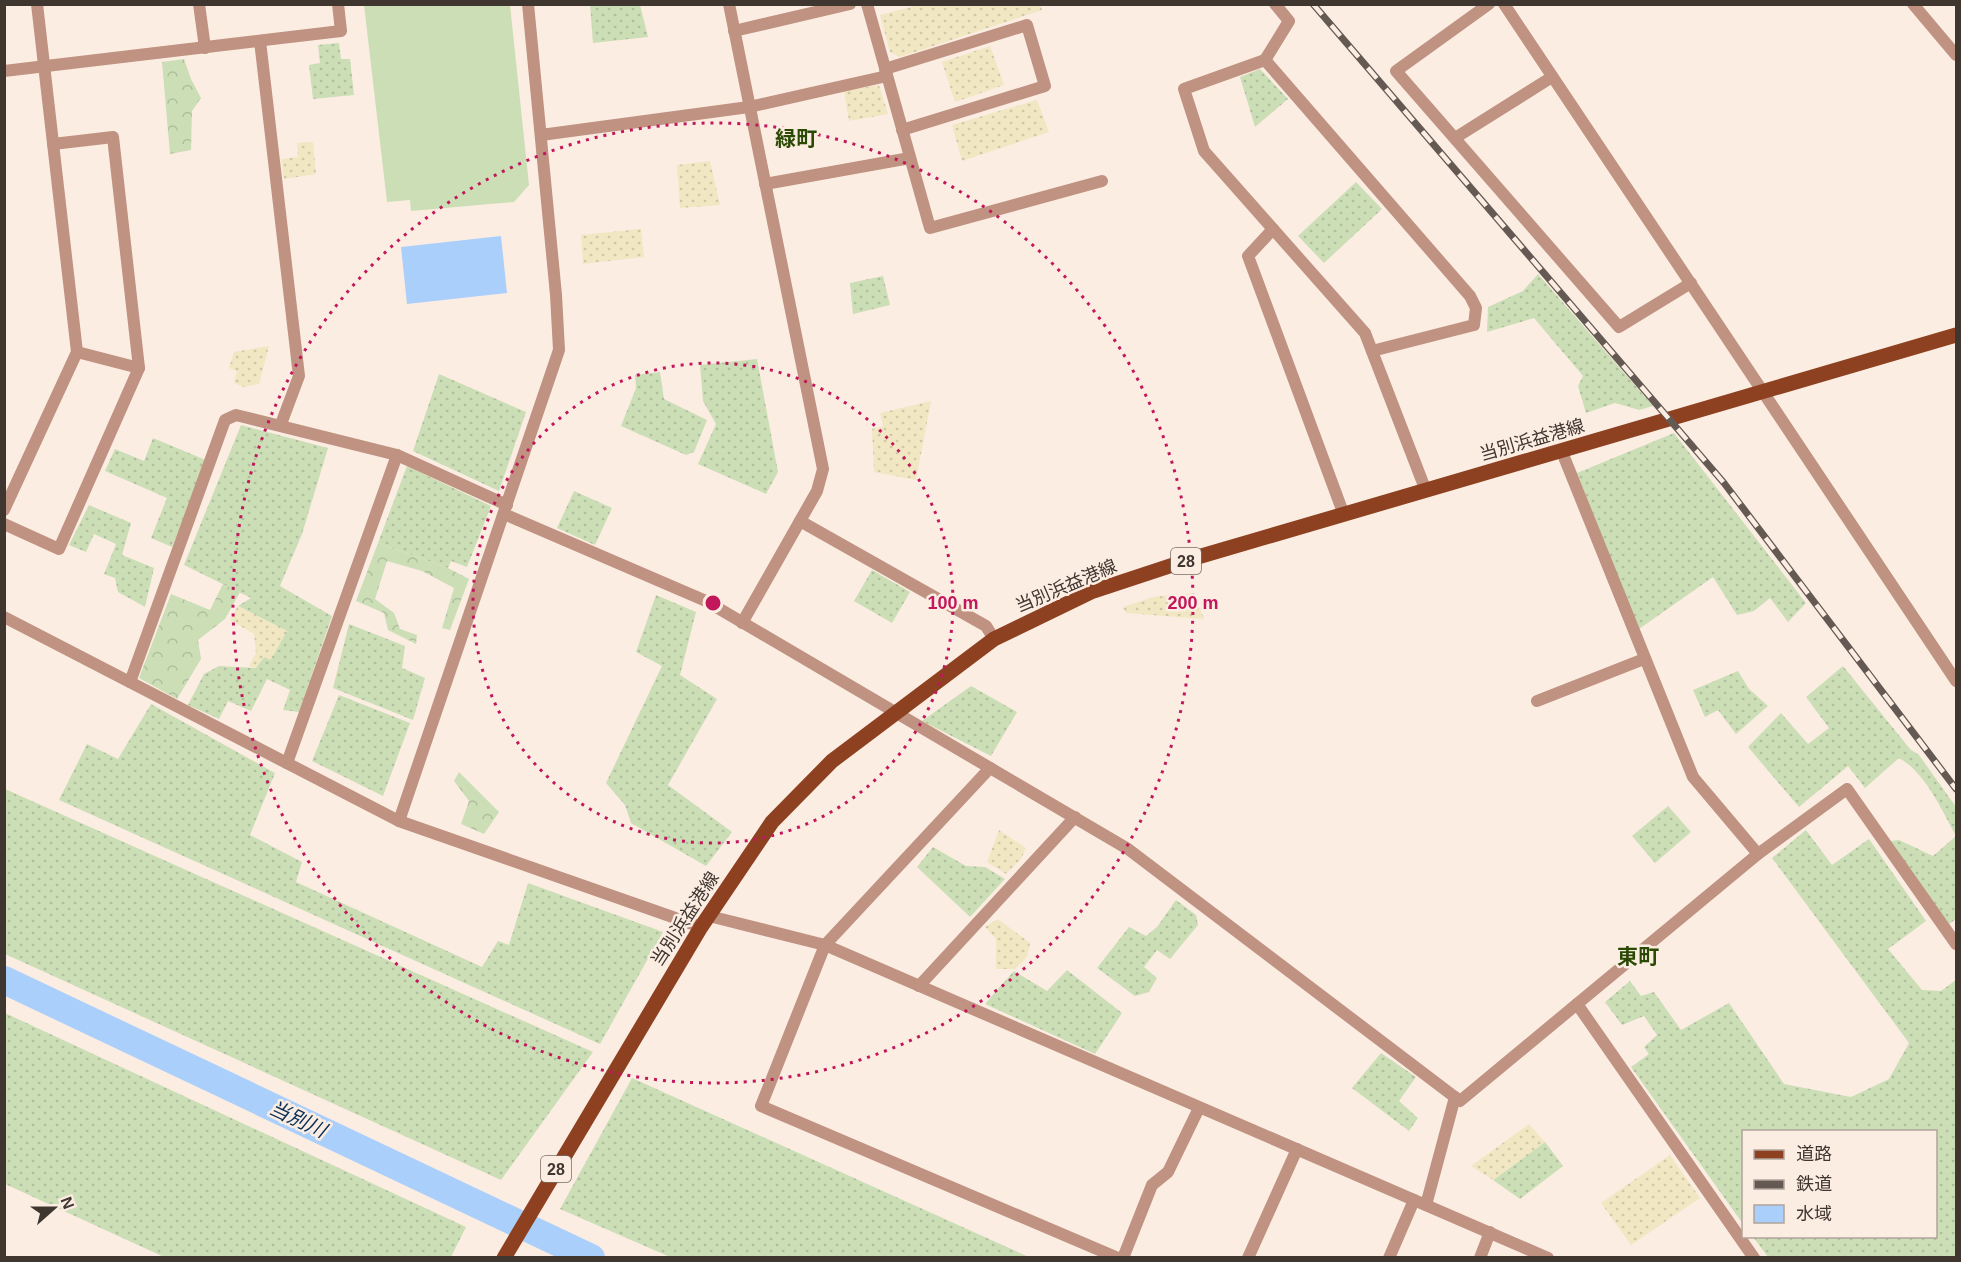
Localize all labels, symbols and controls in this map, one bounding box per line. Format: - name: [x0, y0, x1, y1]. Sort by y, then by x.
- district label: 緑町: [775, 127, 817, 150]
- street label: 当別浜益港線: [1477, 416, 1587, 464]
- road number: 28: [1171, 548, 1201, 574]
- street label: 当別浜益港線: [1012, 556, 1120, 616]
- centre of rings: [703, 593, 723, 613]
- text: 100 m: [927, 593, 979, 613]
- text: 200 m: [1167, 593, 1219, 613]
- street label: 当別浜益港線: [647, 868, 723, 970]
- district label: 東町: [1617, 945, 1659, 968]
- water label: 当別川: [266, 1096, 332, 1142]
- legend: [1742, 1130, 1937, 1238]
- text: 道路: [1796, 1144, 1832, 1164]
- road number: 28: [541, 1156, 571, 1182]
- text: 鉄道: [1796, 1174, 1832, 1194]
- north arrow: [24, 1178, 84, 1238]
- text: N: [58, 1194, 78, 1211]
- text: 水域: [1796, 1204, 1832, 1224]

